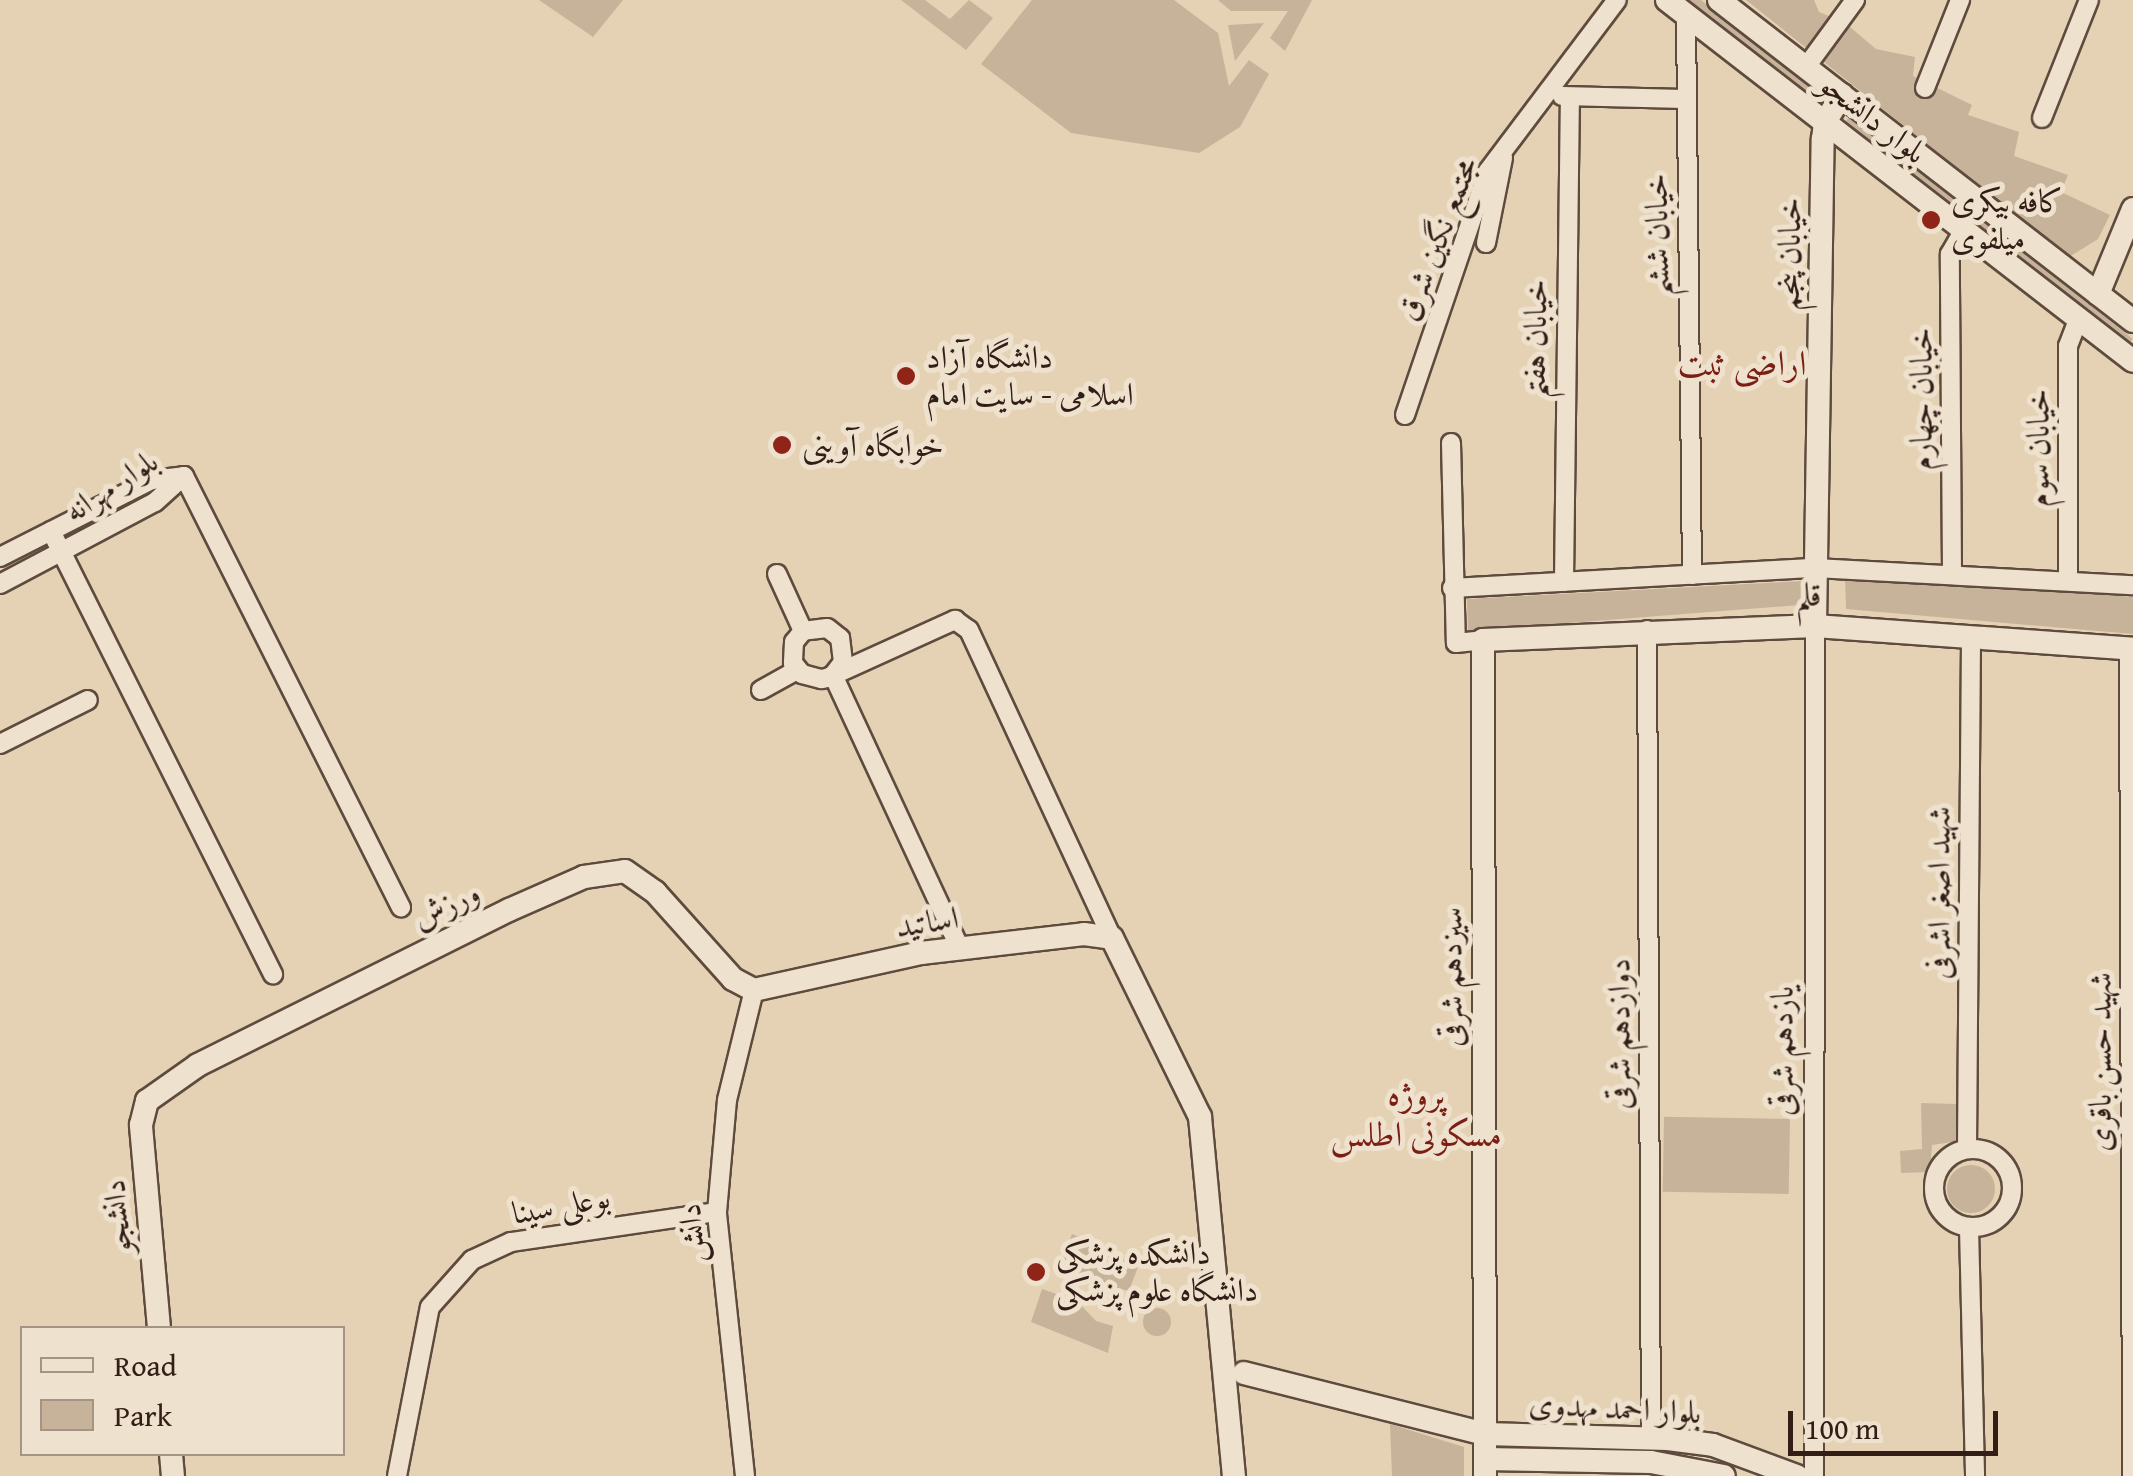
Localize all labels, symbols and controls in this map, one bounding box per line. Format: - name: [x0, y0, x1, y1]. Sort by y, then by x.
- street label: بلوار دانشجو: [1812, 64, 1934, 172]
- street label: مجتمع نگین شرق: [1388, 152, 1486, 326]
- street label: خیابان ششم: [1637, 173, 1677, 297]
- place label: کافه بیکری میلفوی: [1951, 183, 2063, 258]
- street label: خیابان پنجم: [1769, 197, 1809, 311]
- marker: کافه بیکری میلفوی: [1920, 209, 1942, 231]
- street label: خیابان هفتم: [1515, 279, 1555, 399]
- street label: خیابان چهارم: [1902, 328, 1940, 470]
- place label: دانشگاه آزاد اسلامی - سایت امام: [926, 339, 1134, 414]
- district label: اراضی ثبت: [1677, 342, 1807, 384]
- marker: دانشگاه آزاد اسلامی - سایت امام: [895, 365, 917, 387]
- street label: خیابان سوم: [2019, 389, 2057, 507]
- place label: خوابگاه آوینی: [802, 426, 944, 464]
- marker: خوابگاه آوینی: [771, 434, 793, 456]
- street label: بلوار مهرانه: [57, 442, 165, 530]
- street label: قلم: [1796, 576, 1822, 614]
- street label: شهید اصغر اشرفی: [1920, 806, 1958, 980]
- street label: ورزش: [406, 872, 486, 938]
- street label: اساتید: [893, 898, 961, 946]
- street label: سیزدهم شرقی: [1432, 907, 1470, 1047]
- street label: دوازدهم شرقی: [1600, 958, 1638, 1110]
- street label: شهید حسن باقری: [2081, 972, 2119, 1152]
- street label: یازدهم شرقی: [1763, 986, 1801, 1116]
- district label: پروژه مسکونی اطلس: [1330, 1073, 1502, 1155]
- street label: بوعلی سینا: [509, 1177, 613, 1233]
- street label: دانشجو: [95, 1178, 139, 1256]
- street label: دانش: [670, 1202, 712, 1264]
- place label: دانشکده پزشکی دانشگاه علوم پزشکی: [1056, 1235, 1258, 1310]
- marker: دانشکده پزشکی دانشگاه علوم پزشکی: [1025, 1261, 1047, 1283]
- legend: [20, 1326, 345, 1456]
- text: Road: [114, 1343, 177, 1387]
- street label: بلوار احمد مهدوی: [1528, 1384, 1702, 1432]
- scale bar: [1793, 1391, 2003, 1453]
- text: Park: [114, 1393, 172, 1437]
- text: 100 m: [1805, 1406, 1879, 1450]

